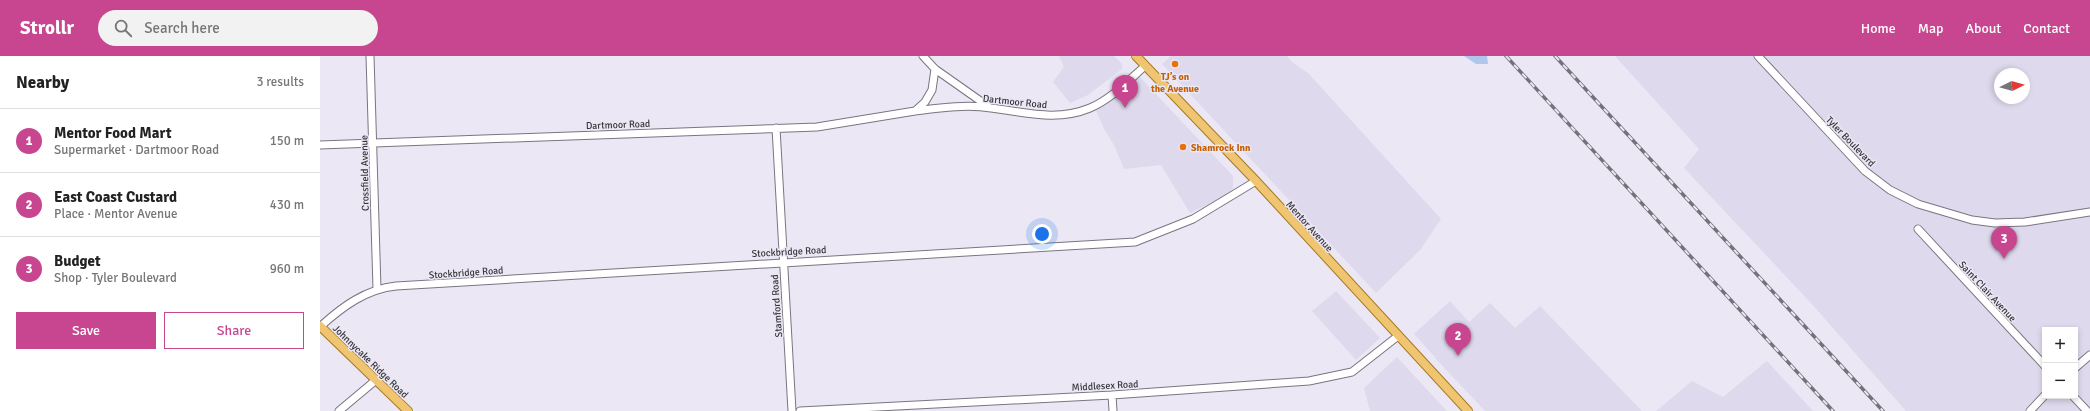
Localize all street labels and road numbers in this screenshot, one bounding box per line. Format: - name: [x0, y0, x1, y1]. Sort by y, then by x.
- street label: Dartmoor Road: [982, 93, 1048, 111]
- street label: Tyler Boulevard: [1823, 114, 1877, 169]
- street label: Dartmoor Road: [586, 118, 650, 132]
- street label: Crossfield Avenue: [358, 135, 372, 211]
- street label: Mentor Avenue: [1283, 199, 1335, 255]
- street label: Stockbridge Road: [751, 244, 827, 260]
- street label: Saint Clair Avenue: [1956, 259, 2018, 324]
- street label: Stockbridge Road: [428, 264, 504, 282]
- street label: Stamford Road: [769, 274, 785, 338]
- street label: Johnnycake Ridge Road: [330, 323, 410, 401]
- street label: Middlesex Road: [1071, 378, 1139, 394]

